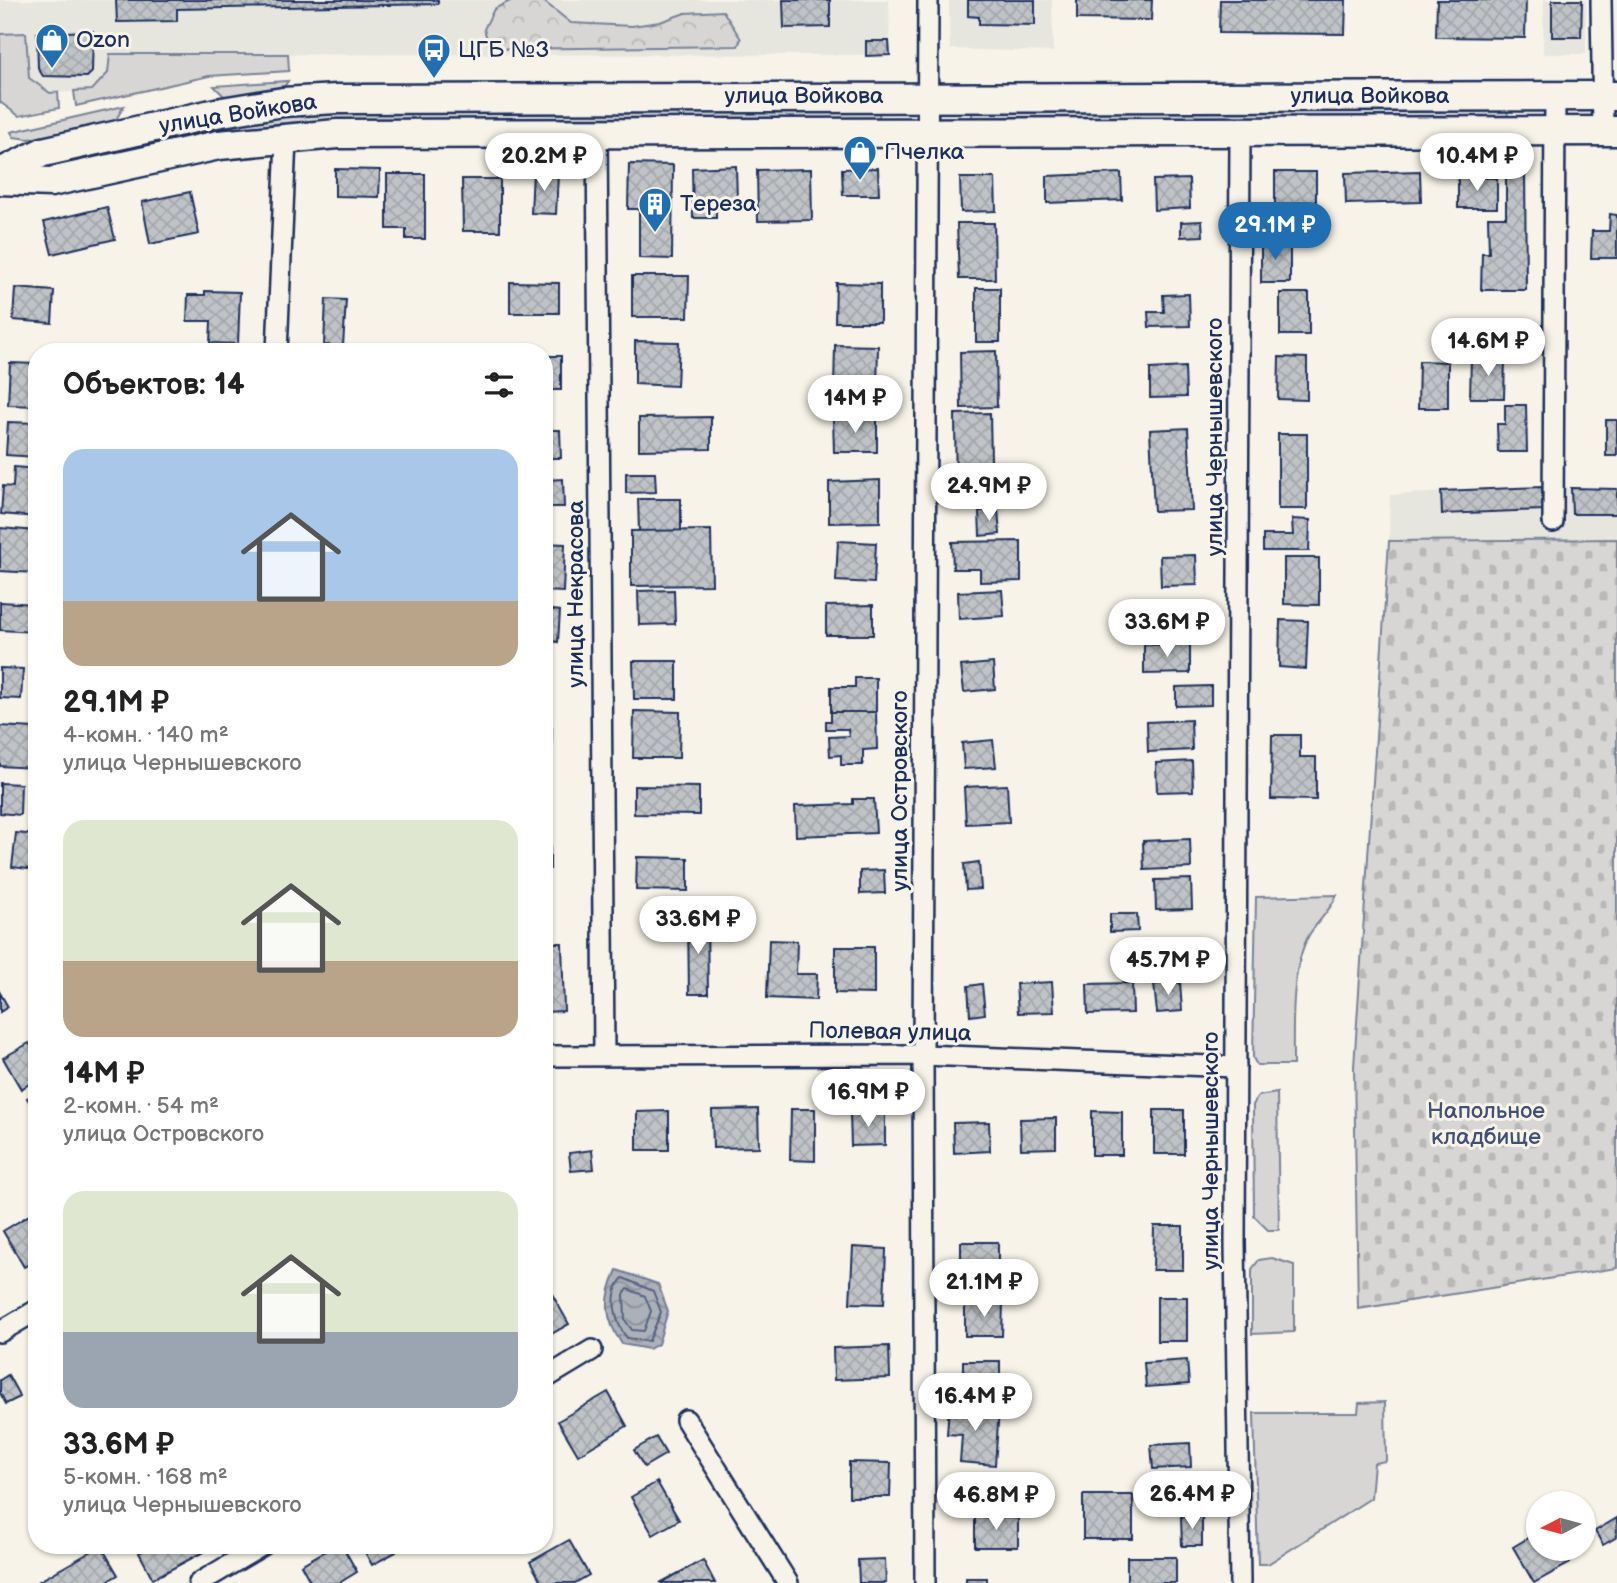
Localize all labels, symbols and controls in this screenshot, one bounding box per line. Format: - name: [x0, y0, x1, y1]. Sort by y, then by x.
- shop icon: Ozon: [33, 21, 71, 70]
- place label: Ozon: [76, 26, 130, 54]
- bus stop icon: ЦГБ №3: [415, 31, 453, 80]
- place label: ЦГБ №3: [458, 36, 549, 64]
- street label: улица Войкова: [724, 82, 884, 110]
- street label: улица Войкова: [1290, 82, 1450, 110]
- street label: улица Войкова: [157, 88, 319, 140]
- shop icon: Пчелка: [841, 133, 879, 182]
- pin: 20.2M ₽: [479, 134, 609, 193]
- pin: 10.4M ₽: [1412, 134, 1542, 193]
- place label: Пчелка: [884, 138, 965, 166]
- text: 20.2M ₽: [501, 142, 587, 170]
- text: 10.4M ₽: [1436, 142, 1518, 170]
- building icon: Тереза: [636, 185, 674, 234]
- place label: Тереза: [680, 190, 757, 218]
- pin: 29.1M ₽: [1210, 202, 1340, 262]
- text: 29.1M ₽: [1234, 211, 1316, 239]
- street label: улица Чернышевского: [1201, 318, 1229, 556]
- pin: 14.6M ₽: [1423, 318, 1553, 378]
- text: 14.6M ₽: [1447, 327, 1529, 355]
- icon: filters: [480, 366, 518, 404]
- text: Объектов: 14: [63, 367, 245, 403]
- pin: 14M ₽: [806, 376, 904, 435]
- text: 14M ₽: [824, 384, 886, 412]
- pin: 24.9M ₽: [924, 463, 1054, 523]
- text: 24.9M ₽: [947, 472, 1031, 500]
- icon: home: [228, 494, 354, 620]
- street label: улица Некрасова: [562, 500, 590, 688]
- pin: 33.6M ₽: [1102, 600, 1232, 659]
- text: 33.6M ₽: [1124, 608, 1210, 636]
- text: 29.1M ₽: [63, 685, 169, 721]
- street label: улица Островского: [886, 691, 914, 891]
- text: 4-комн. · 140 m²: [63, 721, 229, 749]
- text: улица Чернышевского: [63, 749, 302, 777]
- icon: home: [228, 865, 354, 991]
- pin: 33.6M ₽: [633, 897, 763, 956]
- text: 33.6M ₽: [655, 905, 741, 933]
- pin: 45.7M ₽: [1103, 937, 1233, 997]
- text: 45.7M ₽: [1126, 946, 1210, 974]
- street label: Полевая улица: [808, 1017, 972, 1047]
- street label: улица Чернышевского: [1197, 1032, 1225, 1270]
- text: 14M ₽: [63, 1056, 145, 1092]
- pin: 16.9M ₽: [803, 1070, 933, 1129]
- text: 16.9M ₽: [827, 1078, 909, 1106]
- text: 2-комн. · 54 m²: [63, 1092, 219, 1120]
- park label: Напольное кладбище: [1427, 1097, 1545, 1151]
- text: улица Островского: [63, 1120, 264, 1148]
- icon: home: [228, 1236, 354, 1362]
- pin: 21.1M ₽: [919, 1260, 1049, 1319]
- text: 21.1M ₽: [945, 1268, 1023, 1296]
- pin: 16.4M ₽: [910, 1374, 1040, 1433]
- text: 16.4M ₽: [934, 1382, 1016, 1410]
- text: 33.6M ₽: [63, 1427, 174, 1463]
- text: 5-комн. · 168 m²: [63, 1463, 228, 1491]
- pin: 46.8M ₽: [931, 1472, 1061, 1532]
- pin: 26.4M ₽: [1127, 1472, 1257, 1531]
- text: 26.4M ₽: [1149, 1480, 1235, 1508]
- text: 46.8M ₽: [953, 1481, 1039, 1509]
- text: улица Чернышевского: [63, 1491, 302, 1519]
- north arrow: [1526, 1491, 1596, 1561]
- map controls: [1526, 1491, 1596, 1561]

